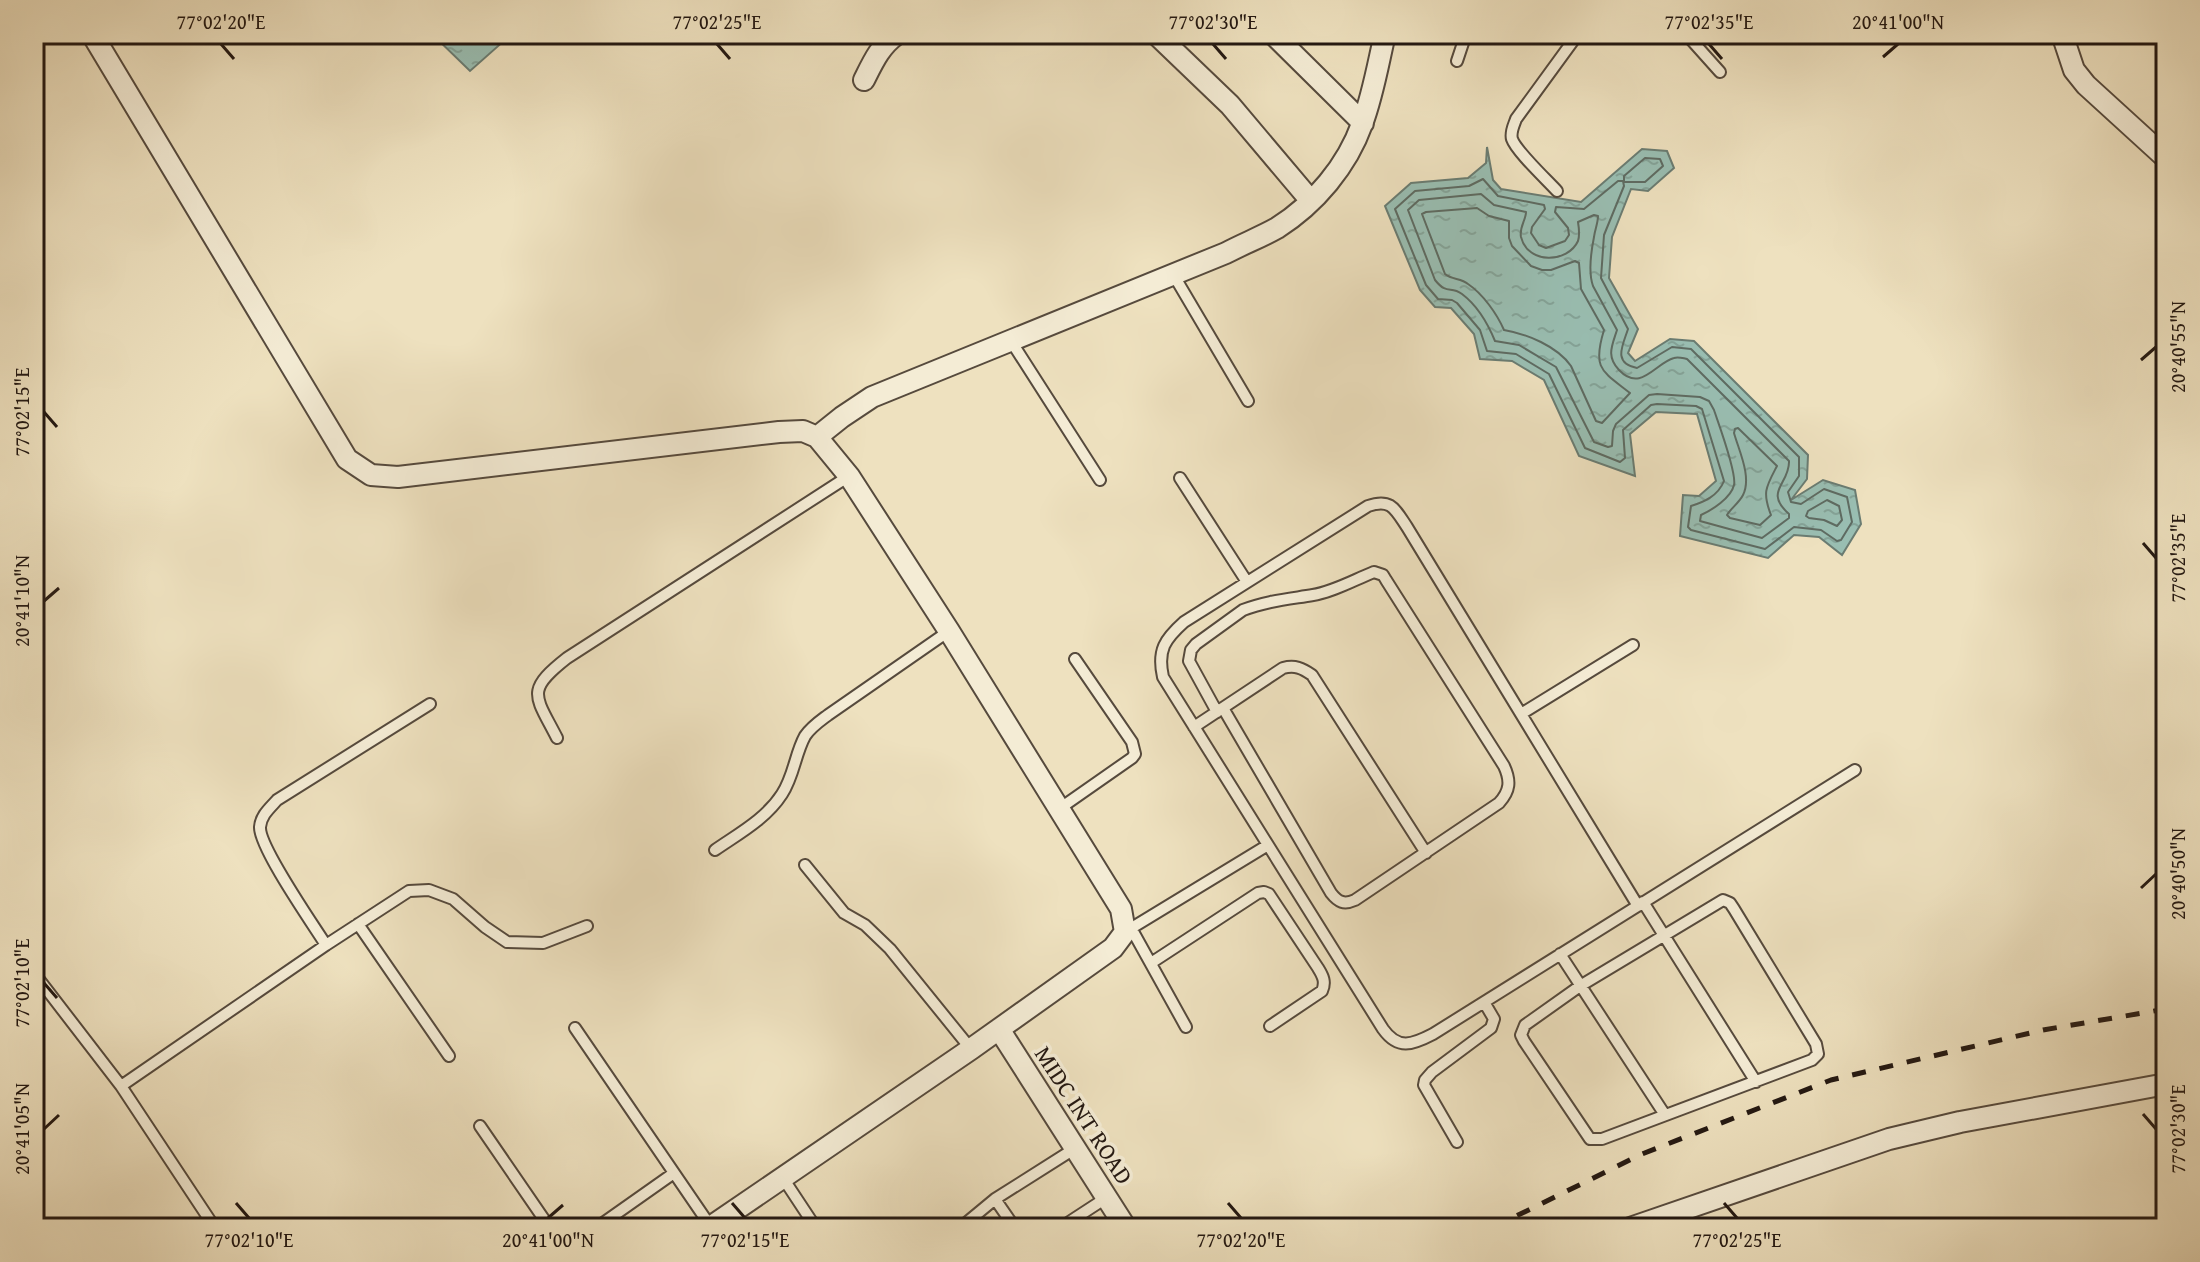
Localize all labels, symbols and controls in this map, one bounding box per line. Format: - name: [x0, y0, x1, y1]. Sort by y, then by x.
- text: 77°02'20"E: [177, 7, 265, 36]
- text: 77°02'25"E: [673, 7, 761, 36]
- text: 77°02'30"E: [1169, 7, 1257, 36]
- text: 77°02'35"E: [1665, 7, 1753, 36]
- text: 20°41'00"N: [1852, 7, 1944, 36]
- text: 20°40'55"N: [2163, 301, 2192, 393]
- text: 77°02'15"E: [7, 368, 36, 456]
- text: 77°02'35"E: [2163, 514, 2192, 602]
- text: 20°41'10"N: [7, 555, 36, 647]
- text: 20°40'50"N: [2163, 828, 2192, 920]
- text: 77°02'10"E: [7, 939, 36, 1027]
- street label: MIDC INT ROAD: [1026, 1039, 1142, 1191]
- text: 20°41'05"N: [7, 1083, 36, 1175]
- text: 77°02'30"E: [2163, 1085, 2192, 1173]
- text: 77°02'10"E: [205, 1225, 293, 1254]
- text: 20°41'00"N: [502, 1225, 594, 1254]
- text: 77°02'15"E: [701, 1225, 789, 1254]
- text: 77°02'20"E: [1197, 1225, 1285, 1254]
- text: 77°02'25"E: [1693, 1225, 1781, 1254]

